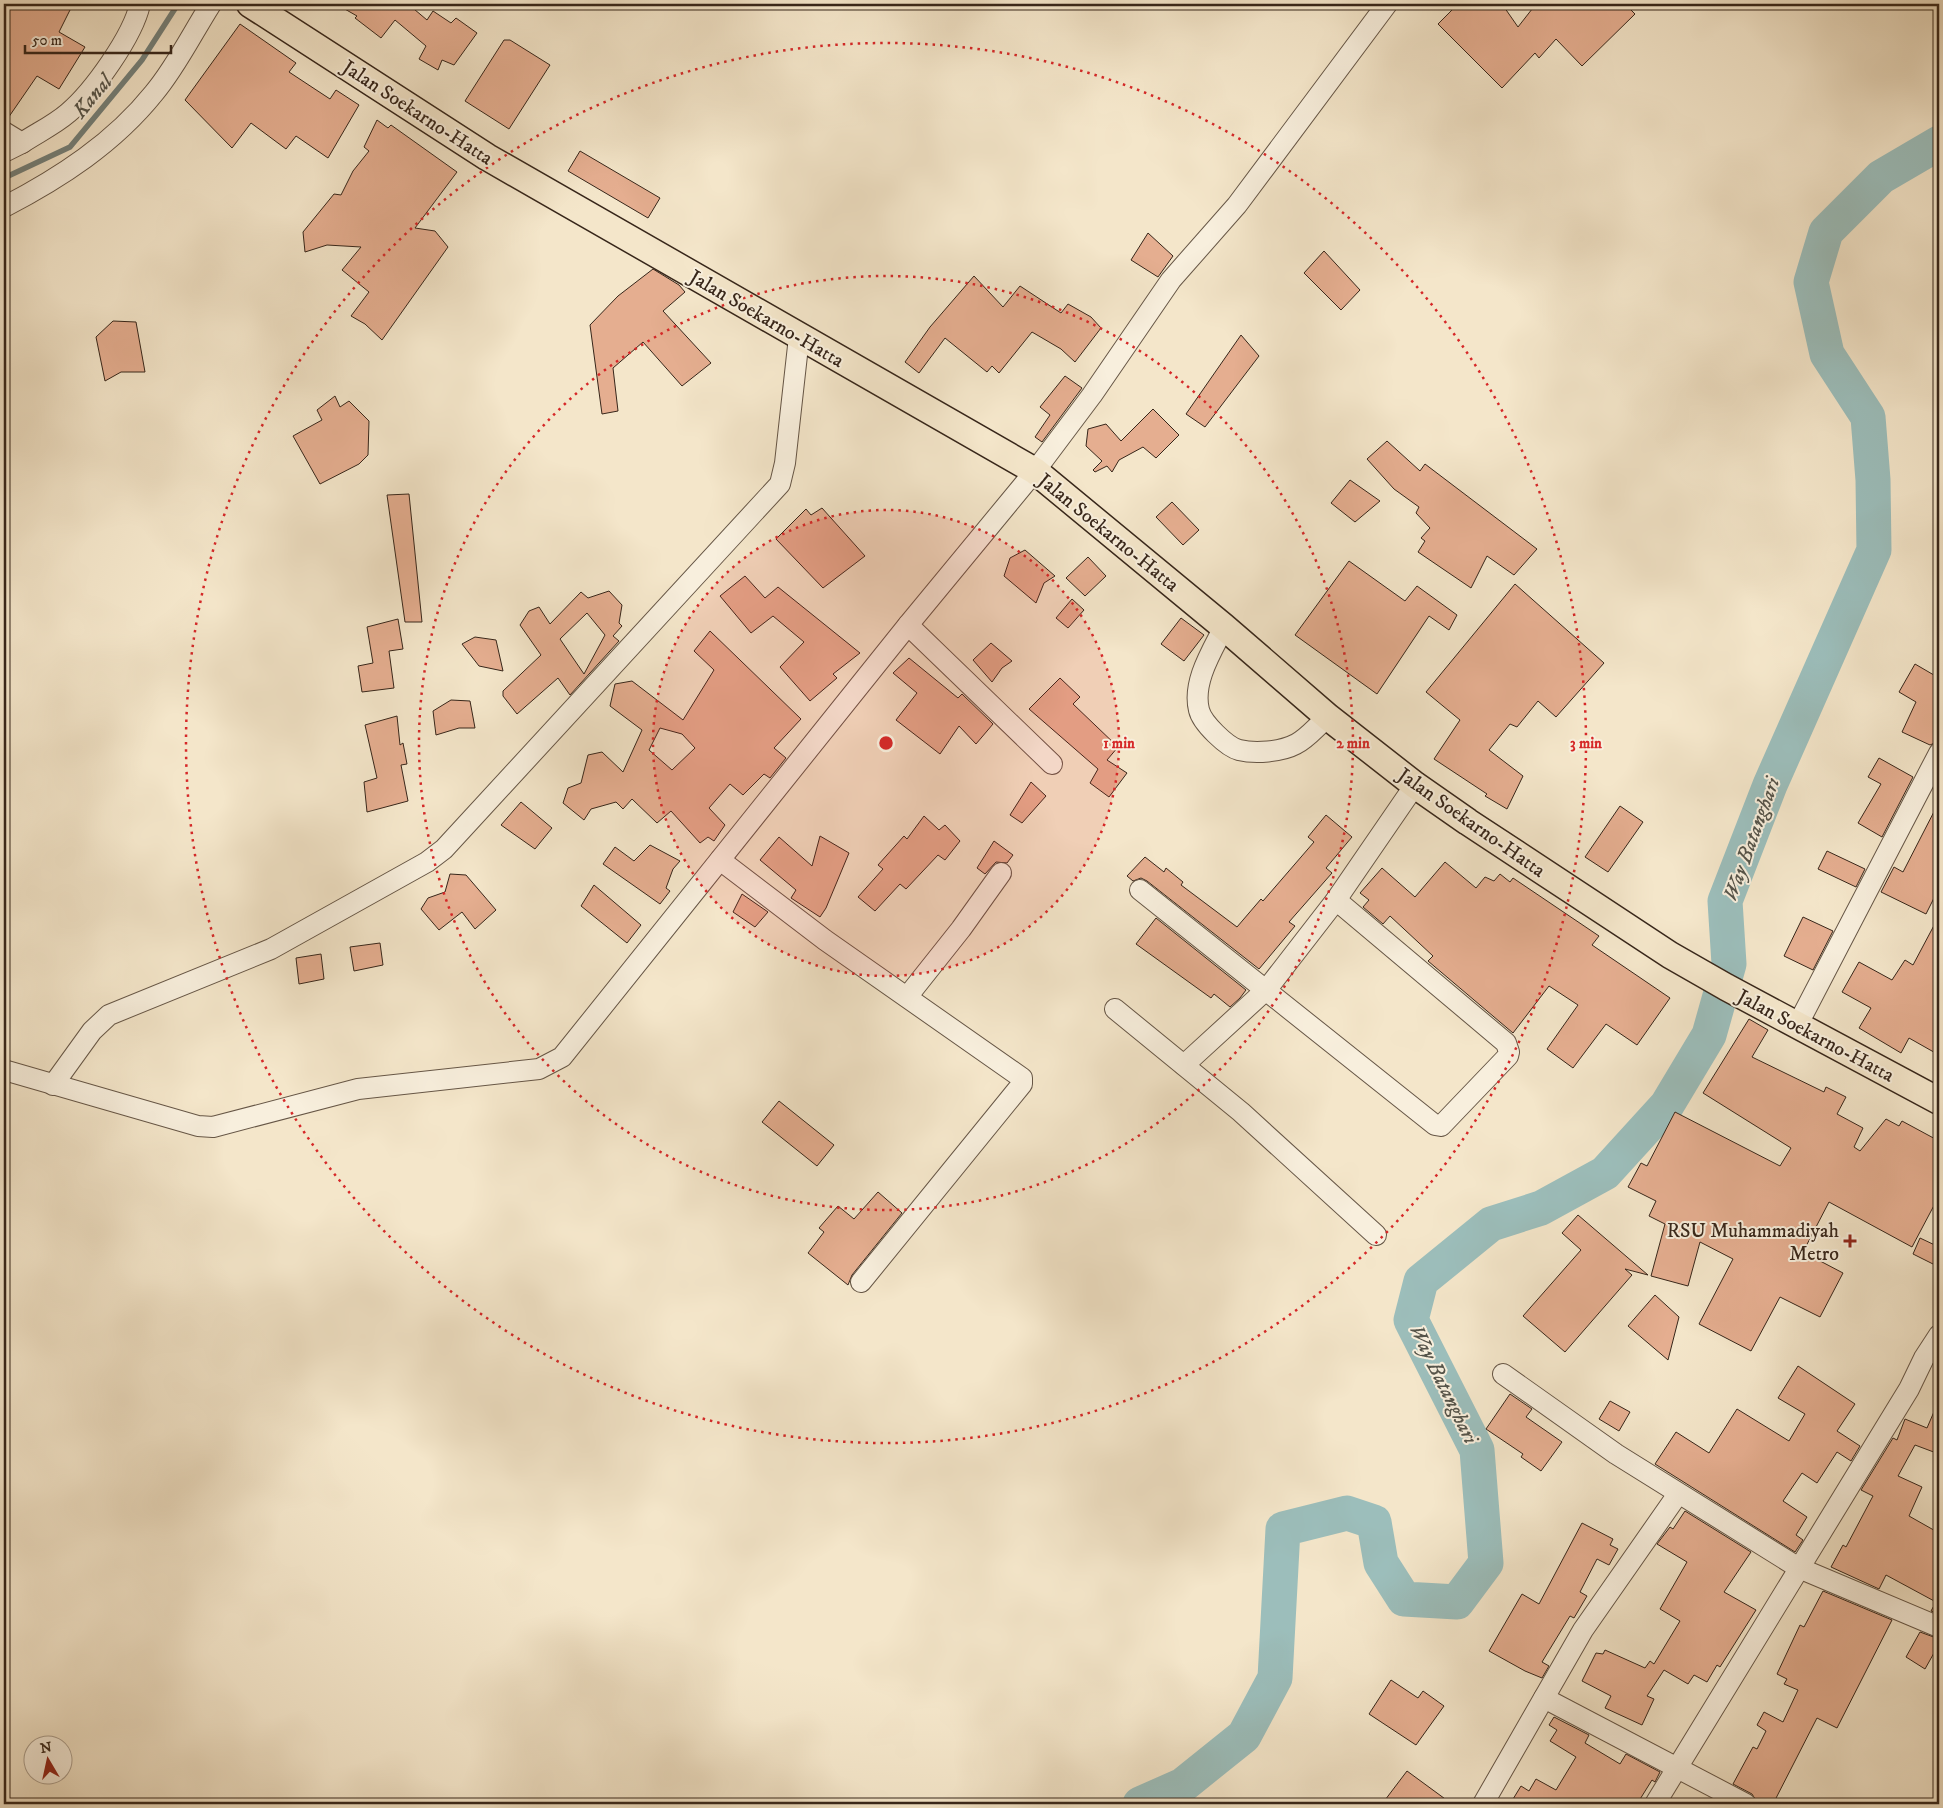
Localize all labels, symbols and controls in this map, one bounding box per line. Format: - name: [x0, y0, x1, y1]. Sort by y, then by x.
- scale bar: [25, 22, 171, 54]
- text: 50 m: [32, 31, 62, 50]
- street label: Jalan Soekarno-Hatta: [336, 54, 498, 172]
- water label: Kanal: [66, 68, 120, 124]
- street label: Jalan Soekarno-Hatta: [683, 264, 848, 374]
- street label: Jalan Soekarno-Hatta: [1031, 467, 1184, 598]
- centre of rings: [877, 734, 895, 752]
- text: 1 min: [1103, 734, 1135, 753]
- text: 2 min: [1336, 734, 1370, 753]
- text: 3 min: [1570, 734, 1602, 753]
- street label: Jalan Soekarno-Hatta: [1391, 762, 1550, 884]
- water label: Way Batanghari: [1718, 773, 1787, 905]
- street label: Jalan Soekarno-Hatta: [1731, 983, 1899, 1089]
- place label: RSU Muhammadiyah Metro: [1667, 1219, 1840, 1267]
- marker: RSU Muhammadiyah Metro: [1843, 1234, 1857, 1248]
- water label: Way Batanghari: [1403, 1321, 1484, 1450]
- north arrow: [22, 1736, 72, 1786]
- text: N: [39, 1738, 54, 1758]

